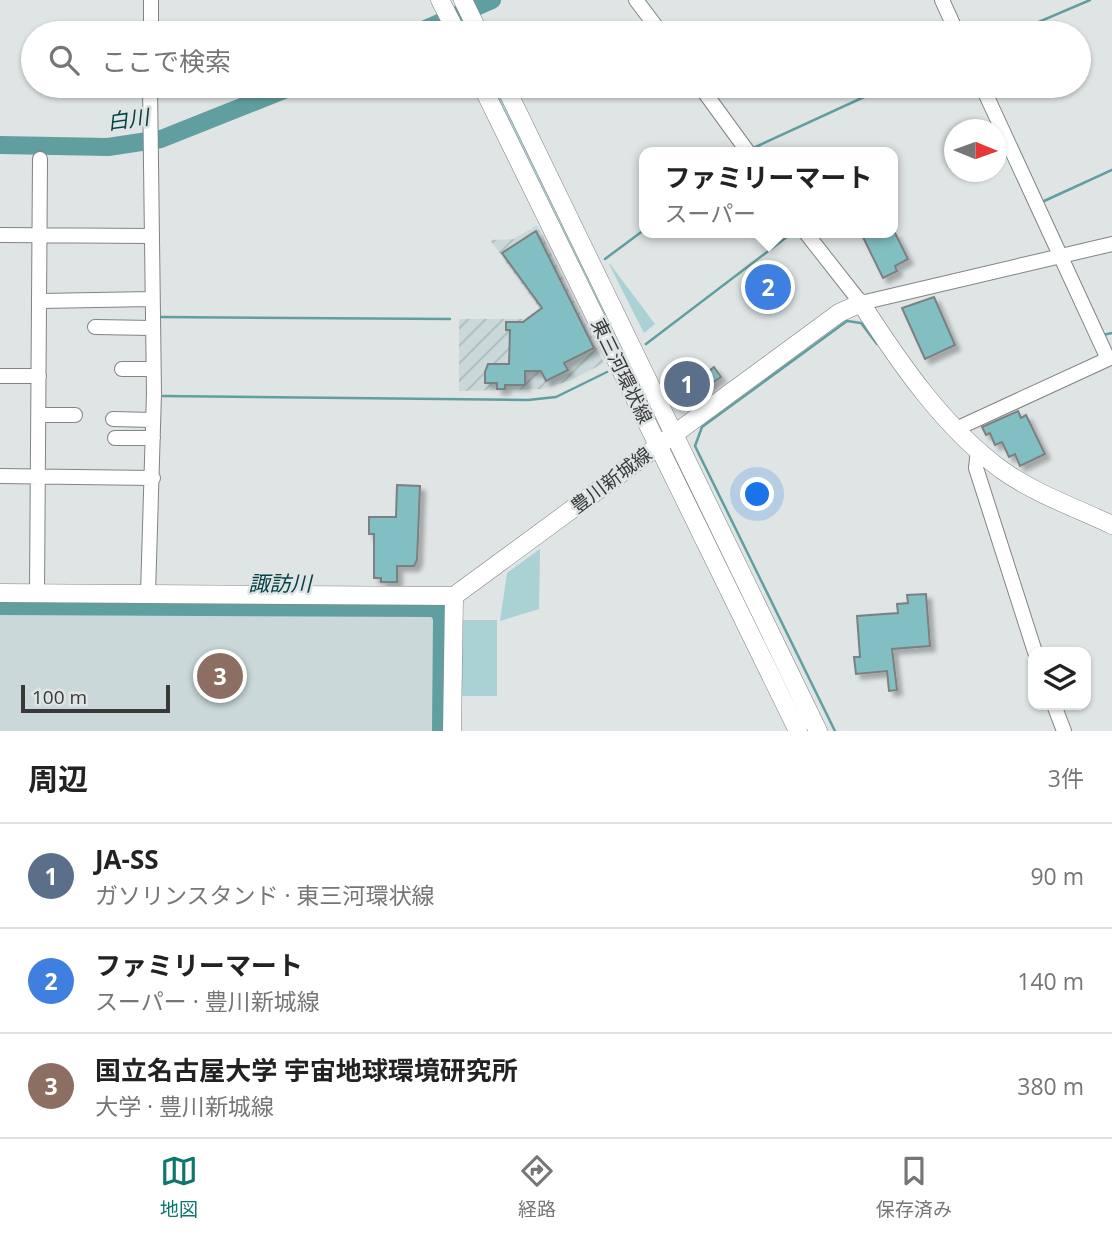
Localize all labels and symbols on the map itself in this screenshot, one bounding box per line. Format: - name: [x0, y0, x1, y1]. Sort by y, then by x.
- water label: 白川: [105, 102, 153, 136]
- north arrow: [944, 119, 1007, 182]
- pin: 2: [745, 261, 791, 313]
- street label: 東三河環状線: [585, 314, 659, 428]
- pin: 1: [664, 358, 710, 410]
- street label: 豊川新城線: [565, 441, 657, 519]
- your location: [740, 477, 774, 511]
- water label: 諏訪川: [249, 569, 313, 597]
- pin: 3: [197, 650, 243, 702]
- scale bar: [21, 682, 170, 714]

